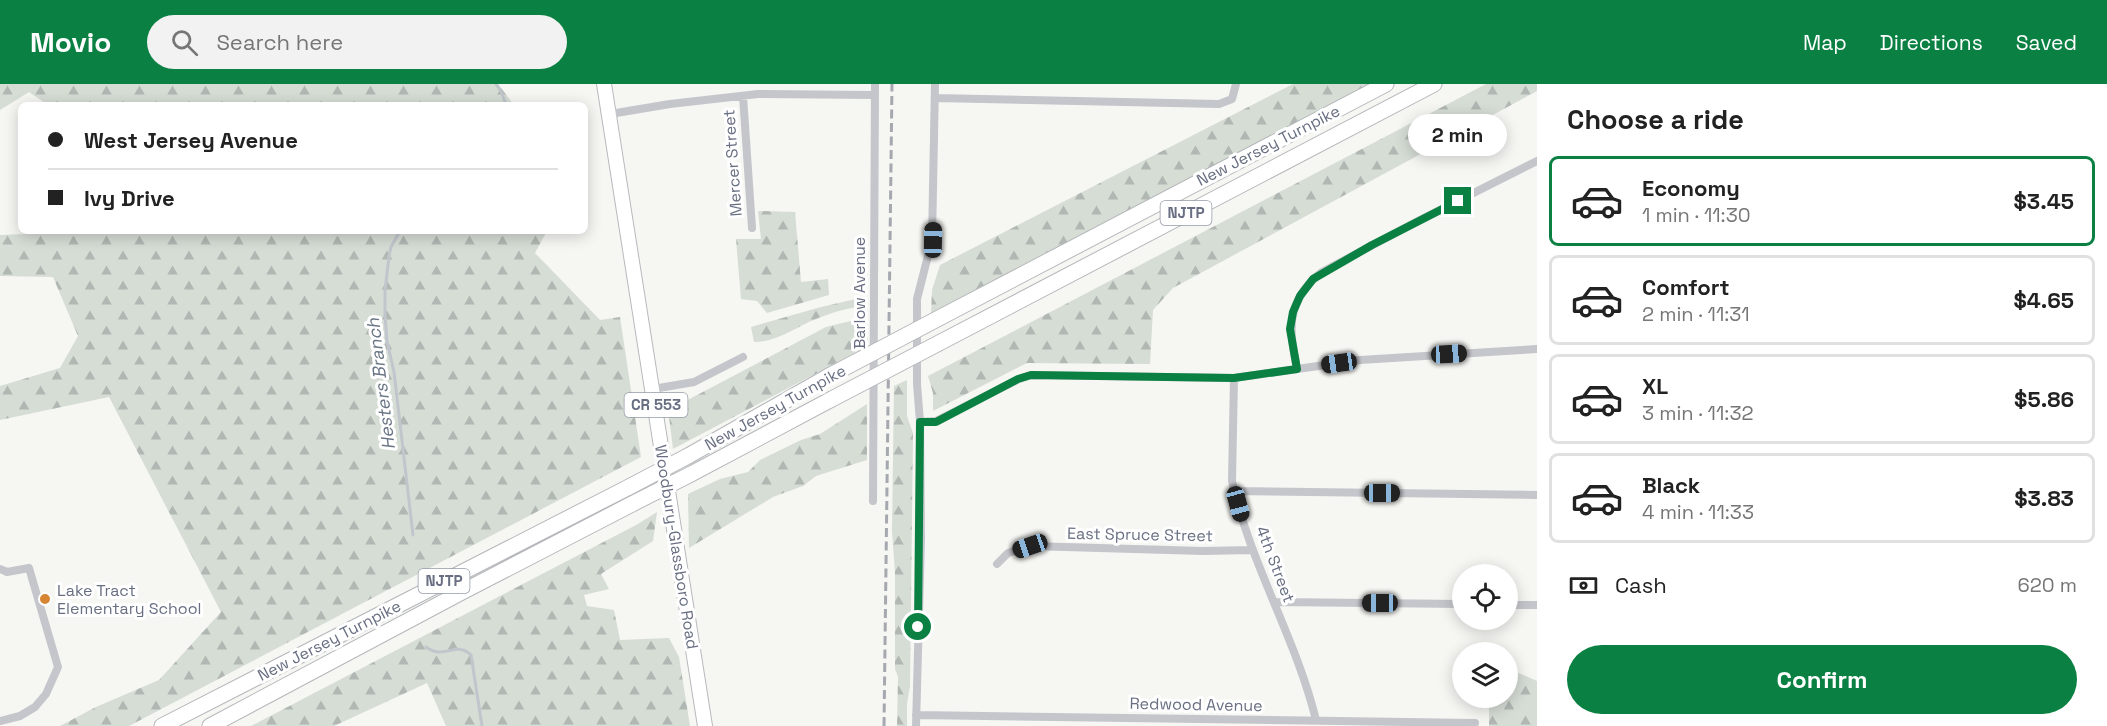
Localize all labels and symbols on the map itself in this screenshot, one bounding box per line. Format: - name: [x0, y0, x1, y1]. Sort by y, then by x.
- street label: New Jersey Turnpike: [1193, 100, 1344, 191]
- street label: Mercer Street: [718, 109, 747, 217]
- callout: 2 min: [1408, 114, 1508, 156]
- route end: [1444, 187, 1471, 214]
- road number: NJTP: [1160, 201, 1212, 225]
- car: [924, 222, 942, 258]
- street label: Barlow Avenue: [849, 237, 870, 349]
- water label: Hesters Branch: [361, 316, 400, 451]
- car: [1431, 344, 1467, 364]
- car: [1320, 352, 1358, 374]
- street label: New Jersey Turnpike: [701, 360, 850, 455]
- road number: CR 553: [624, 393, 688, 417]
- street label: Woodbury-Glassboro Road: [650, 443, 703, 651]
- car: [1225, 484, 1251, 524]
- car: [1364, 484, 1400, 502]
- street label: East Spruce Street: [1067, 523, 1213, 546]
- street label: 4th Street: [1251, 523, 1300, 605]
- car: [1010, 532, 1050, 560]
- road number: NJTP: [418, 569, 470, 593]
- place label: Lake Tract Elementary School: [57, 580, 202, 619]
- marker: Lake Tract Elementary School: [38, 592, 52, 606]
- car: [1362, 594, 1398, 612]
- street label: New Jersey Turnpike: [254, 595, 405, 686]
- route start: [904, 613, 931, 640]
- street label: Redwood Avenue: [1129, 693, 1263, 716]

